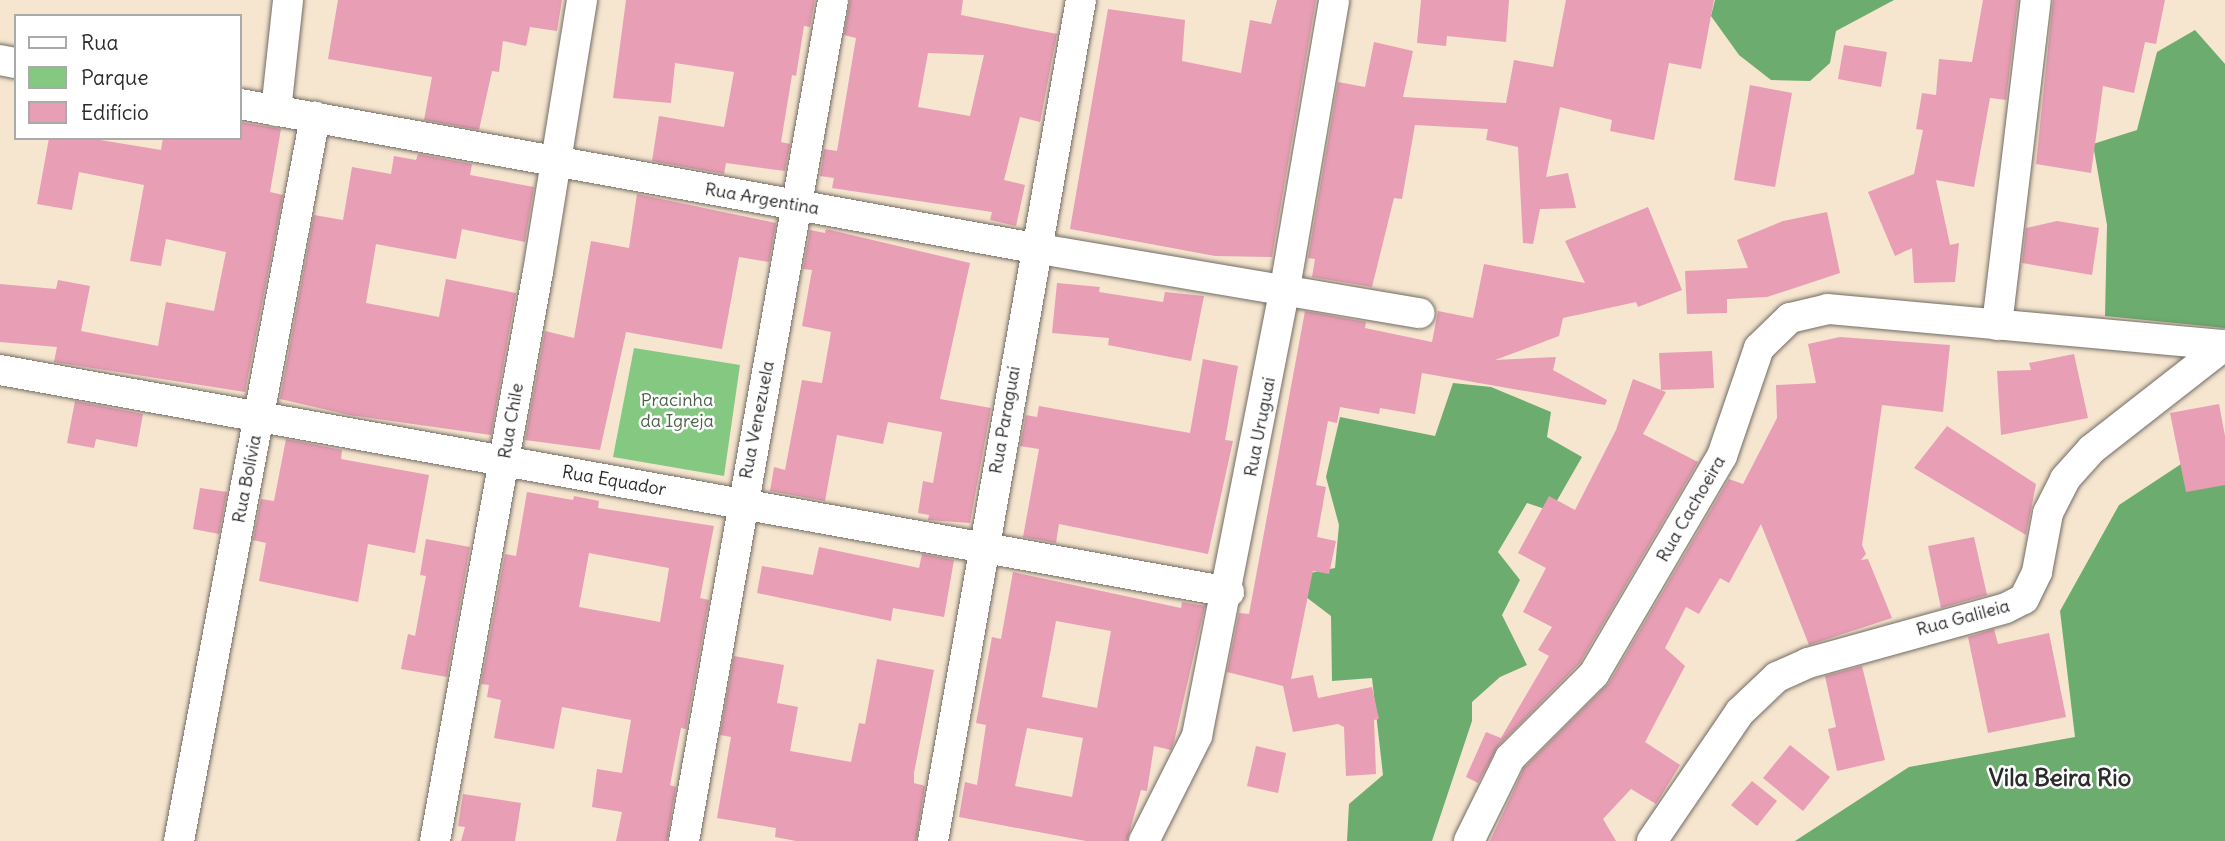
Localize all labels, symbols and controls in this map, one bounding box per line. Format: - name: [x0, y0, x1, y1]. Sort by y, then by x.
- legend: [14, 14, 242, 140]
- text: Rua: [81, 29, 118, 56]
- text: Parque: [81, 64, 149, 91]
- text: Edifício: [81, 99, 149, 126]
- street label: Rua Argentina: [703, 178, 821, 220]
- street label: Rua Venezuela: [735, 359, 779, 481]
- street label: Rua Paraguai: [985, 364, 1025, 476]
- street label: Rua Uruguai: [1240, 375, 1280, 479]
- street label: Rua Chile: [494, 382, 528, 460]
- park label: Pracinha da Igreja: [640, 390, 714, 432]
- street label: Rua Bolívia: [228, 433, 266, 525]
- street label: Rua Cachoeira: [1652, 452, 1730, 566]
- street label: Rua Equador: [560, 461, 668, 501]
- street label: Rua Galileia: [1914, 595, 2012, 641]
- district label: Vila Beira Rio: [1989, 764, 2131, 792]

